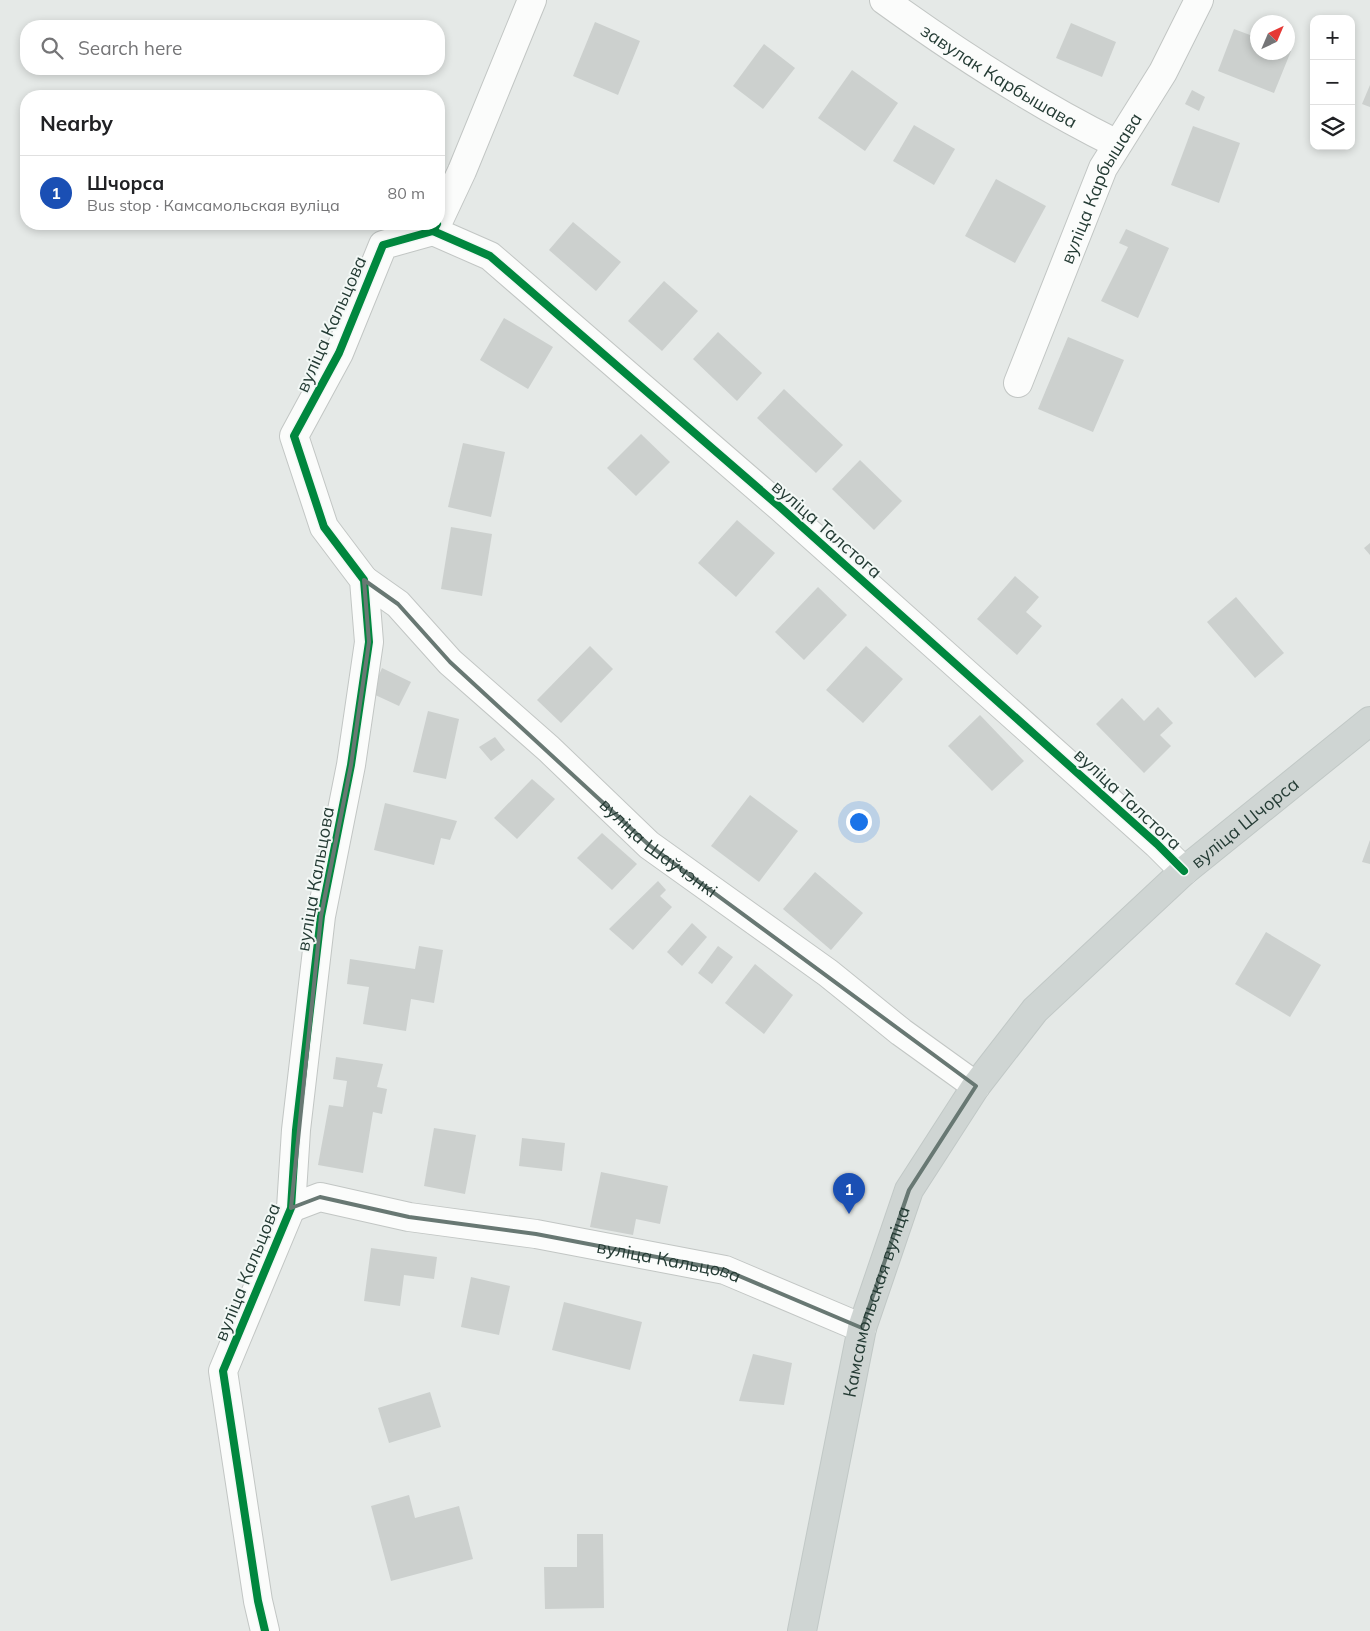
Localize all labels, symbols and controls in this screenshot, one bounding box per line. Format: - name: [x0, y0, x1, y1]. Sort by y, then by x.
- north arrow: [1250, 15, 1295, 60]
- map controls: [1310, 15, 1355, 150]
- button: +: [1310, 15, 1355, 60]
- street label: завулак Карбышава: [917, 18, 1081, 133]
- search box: [20, 20, 445, 75]
- icon: search: [38, 34, 66, 62]
- text: Search here: [78, 36, 182, 60]
- button: −: [1310, 60, 1355, 105]
- button: layers: [1310, 105, 1355, 150]
- street label: вуліца Карбышава: [1055, 108, 1146, 267]
- text: Nearby: [40, 110, 113, 136]
- text: Шчорса: [87, 171, 164, 195]
- text: 1: [51, 183, 61, 203]
- text: 80 m: [388, 183, 425, 203]
- text: Bus stop · Камсамольская вуліца: [87, 195, 340, 215]
- street label: вуліца Кальцова: [291, 252, 371, 396]
- street label: вуліца Талстога: [767, 475, 887, 583]
- street label: вуліца Талстога: [1069, 743, 1187, 855]
- street label: вуліца Шчорса: [1186, 772, 1303, 873]
- street label: вуліца Шаўчэнкі: [595, 793, 722, 902]
- street label: вуліца Кальцова: [291, 805, 339, 953]
- your location: [846, 809, 872, 835]
- pin: 1: [833, 1173, 865, 1214]
- street label: вуліца Кальцова: [209, 1200, 285, 1344]
- street label: Камсамольская вуліца: [837, 1203, 914, 1399]
- street label: вуліца Кальцова: [595, 1234, 745, 1287]

